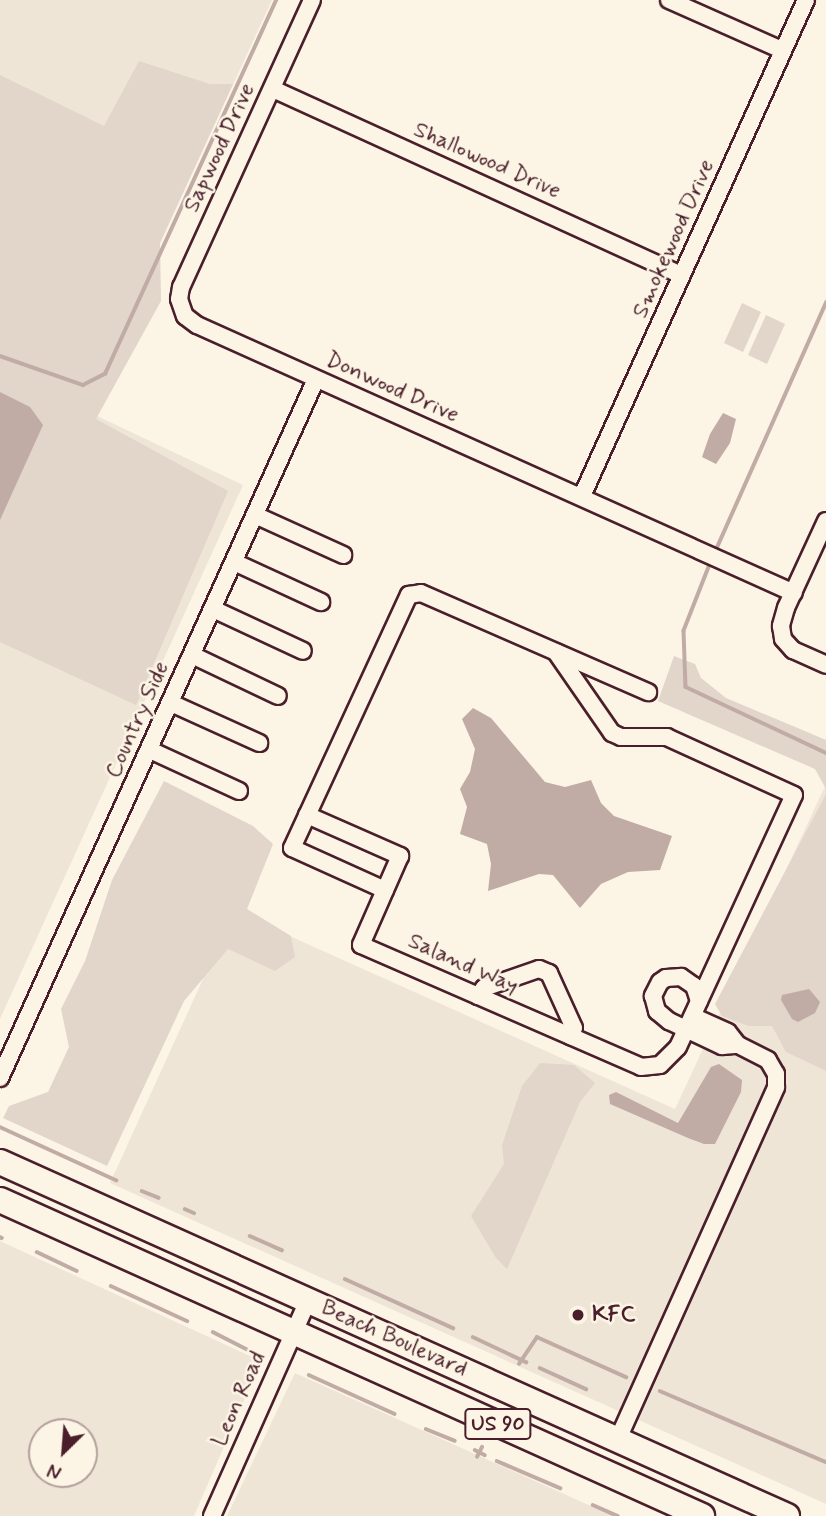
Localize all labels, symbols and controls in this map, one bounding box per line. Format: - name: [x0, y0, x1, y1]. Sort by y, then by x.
- street label: Sapwood Drive: [178, 80, 262, 216]
- street label: Shallowood Drive: [409, 116, 565, 206]
- street label: Smokewood Drive: [627, 156, 721, 322]
- street label: Donwood Drive: [322, 347, 462, 429]
- street label: Country Side: [100, 657, 176, 783]
- street label: Saland Way: [402, 927, 524, 1001]
- street label: Beach Boulevard: [317, 1294, 471, 1384]
- place label: KFC: [592, 1301, 635, 1329]
- marker: KFC: [570, 1307, 586, 1323]
- street label: Leon Road: [206, 1348, 272, 1450]
- road number: US 90: [463, 1406, 533, 1442]
- north arrow: [28, 1418, 98, 1488]
- text: N: [44, 1457, 66, 1485]

